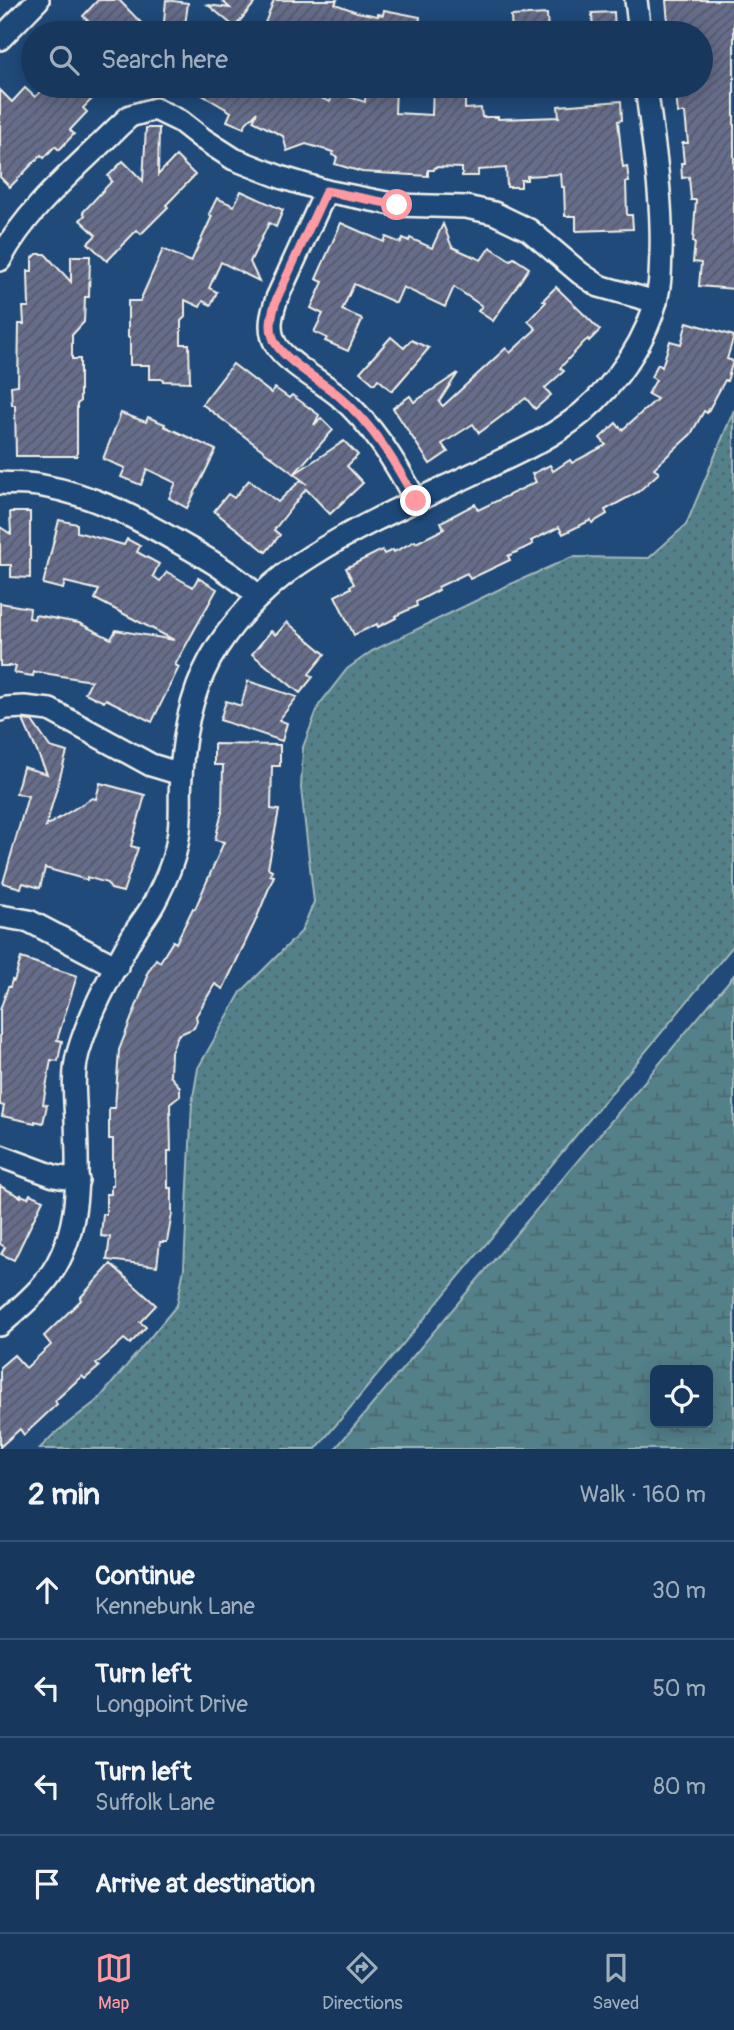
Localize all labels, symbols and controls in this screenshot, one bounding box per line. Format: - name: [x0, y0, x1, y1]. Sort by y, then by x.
- search box: [21, 21, 713, 98]
- icon: search: [45, 41, 83, 79]
- text: Search here: [101, 44, 228, 76]
- route start: [381, 189, 412, 220]
- route end: [400, 485, 431, 516]
- map controls: [650, 1365, 713, 1428]
- button: locate: [650, 1365, 713, 1428]
- text: 2 min: [28, 1476, 100, 1513]
- text: Walk · 160 m: [580, 1480, 706, 1509]
- text: Continue: [95, 1560, 195, 1592]
- icon: ahead: [28, 1571, 66, 1609]
- text: 30 m: [652, 1576, 706, 1605]
- text: Kennebunk Lane: [95, 1592, 255, 1621]
- text: Turn left: [95, 1658, 191, 1690]
- icon: left: [28, 1669, 66, 1707]
- text: 50 m: [652, 1674, 706, 1703]
- text: Longpoint Drive: [95, 1690, 248, 1719]
- text: Turn left: [95, 1756, 191, 1788]
- icon: left: [28, 1767, 66, 1805]
- text: 80 m: [653, 1772, 706, 1801]
- text: Suffolk Lane: [95, 1788, 215, 1817]
- icon: arrive: [28, 1865, 66, 1903]
- text: Arrive at destination: [95, 1868, 315, 1900]
- tab: Map: [95, 1949, 133, 2015]
- tab: Directions: [322, 1949, 403, 2015]
- tab: Saved: [592, 1949, 639, 2015]

